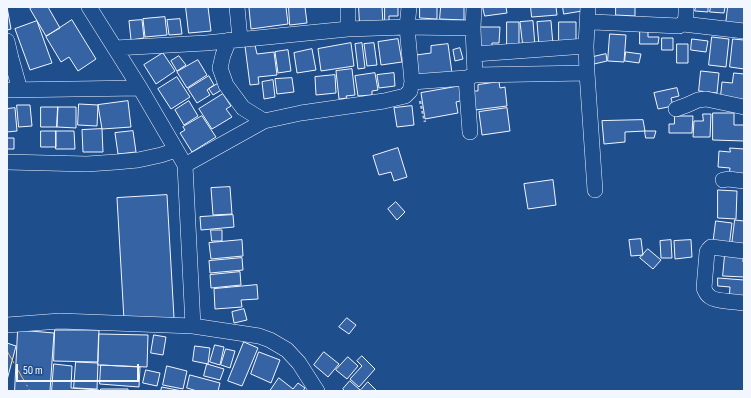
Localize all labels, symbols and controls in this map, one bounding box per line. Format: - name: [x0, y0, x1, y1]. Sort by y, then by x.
- scale bar: [18, 356, 141, 382]
- text: 50 m: [23, 363, 43, 378]

